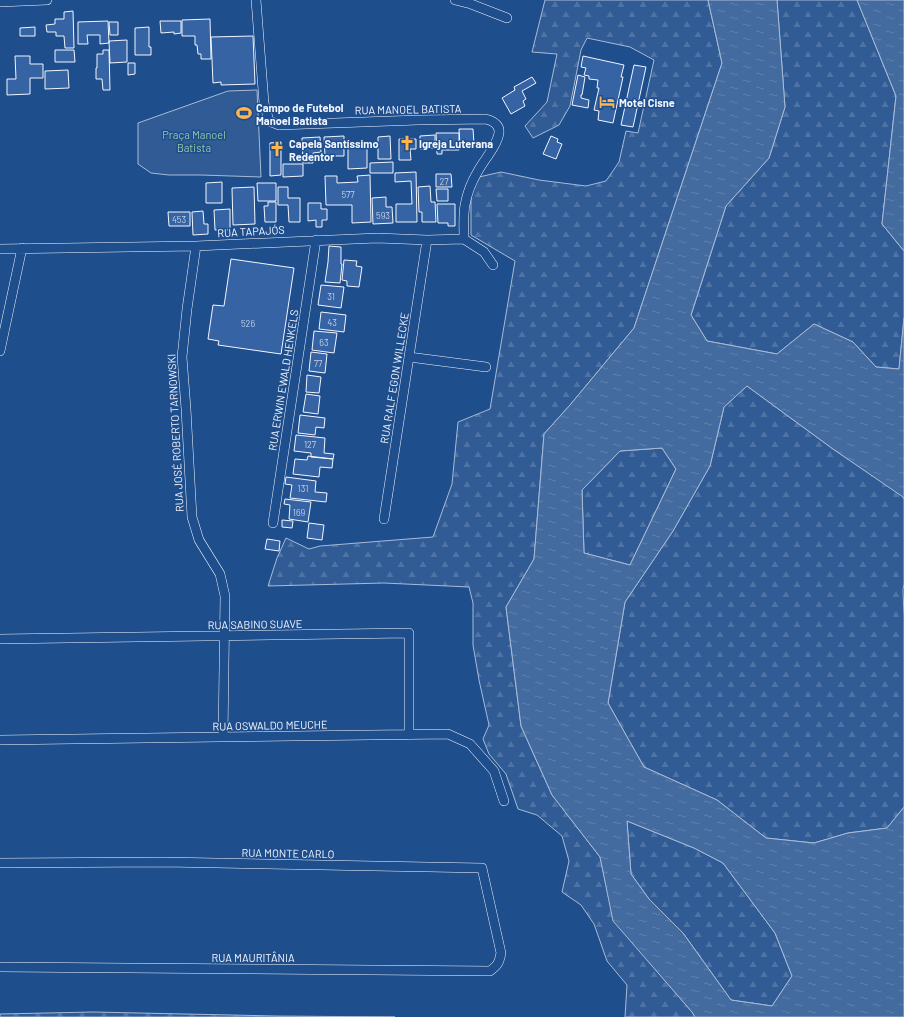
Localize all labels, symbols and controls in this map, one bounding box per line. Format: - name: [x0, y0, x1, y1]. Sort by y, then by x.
- hotel icon: Motel Cisne: [598, 93, 616, 111]
- place label: Motel Cisne: [619, 96, 675, 109]
- place label: Campo de Futebol Manoel Batista: [256, 101, 344, 127]
- street label: RUA MANOEL BATISTA: [354, 102, 462, 116]
- sports icon: Campo de Futebol Manoel Batista: [235, 104, 253, 122]
- park label: Praça Manoel Batista: [162, 128, 226, 154]
- church icon: Igreja Luterana: [398, 134, 416, 152]
- place label: Capela Santíssimo Redentor: [289, 137, 379, 163]
- place label: Igreja Luterana: [419, 137, 493, 150]
- church icon: Capela Santíssimo Redentor: [268, 140, 286, 158]
- house number: 27: [439, 176, 449, 187]
- house number: 577: [341, 189, 355, 200]
- house number: 593: [376, 210, 390, 221]
- house number: 453: [172, 214, 186, 225]
- street label: RUA TAPAJÓS: [217, 223, 285, 239]
- house number: 31: [327, 291, 335, 302]
- street label: RUA ERWIN EWALD HENKELS: [265, 308, 301, 452]
- street label: RUA RALF EGON WILLECKE: [377, 311, 411, 445]
- house number: 43: [327, 317, 337, 328]
- house number: 526: [241, 318, 255, 329]
- house number: 63: [319, 337, 329, 348]
- street label: RUA JOSÉ ROBERTO TARNOWSKI: [164, 354, 186, 512]
- house number: 77: [314, 358, 323, 369]
- house number: 127: [304, 439, 317, 450]
- house number: 131: [298, 483, 308, 494]
- house number: 169: [293, 507, 306, 518]
- street label: RUA SABINO SUAVE: [208, 617, 303, 631]
- street label: RUA OSWALDO MEUCHE: [212, 717, 328, 733]
- street label: RUA MONTE CARLO: [241, 846, 335, 860]
- street label: RUA MAURITÂNIA: [211, 951, 295, 964]

